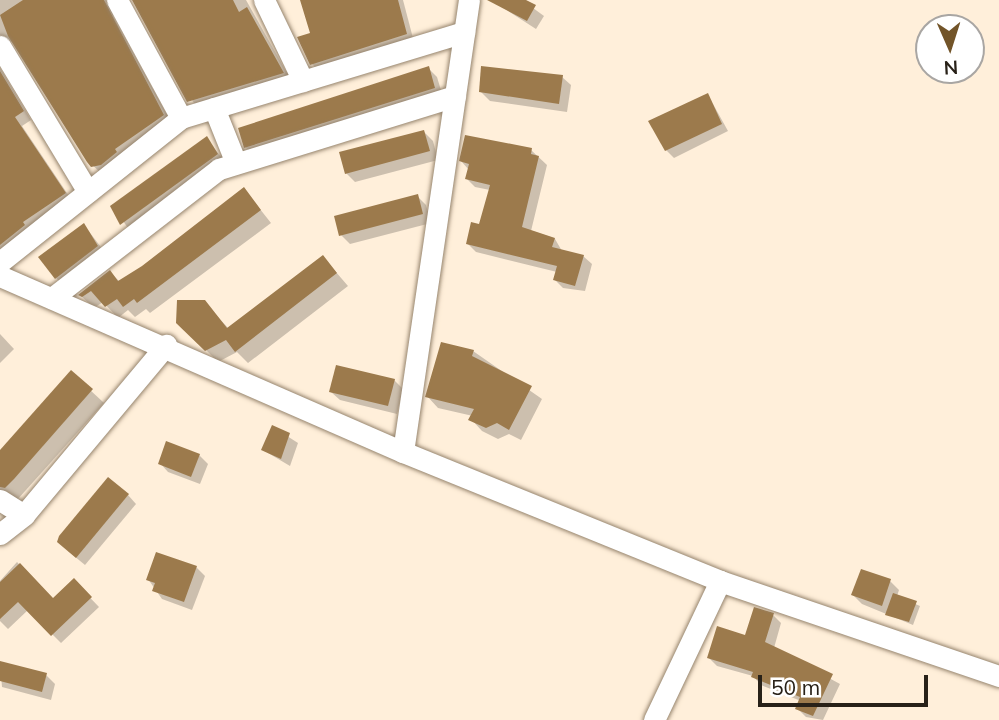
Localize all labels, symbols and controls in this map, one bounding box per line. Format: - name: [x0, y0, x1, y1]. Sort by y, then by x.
- north arrow: [915, 14, 985, 84]
- text: N: [943, 56, 959, 80]
- scale bar: [761, 660, 931, 704]
- text: 50 m: [771, 674, 820, 700]

